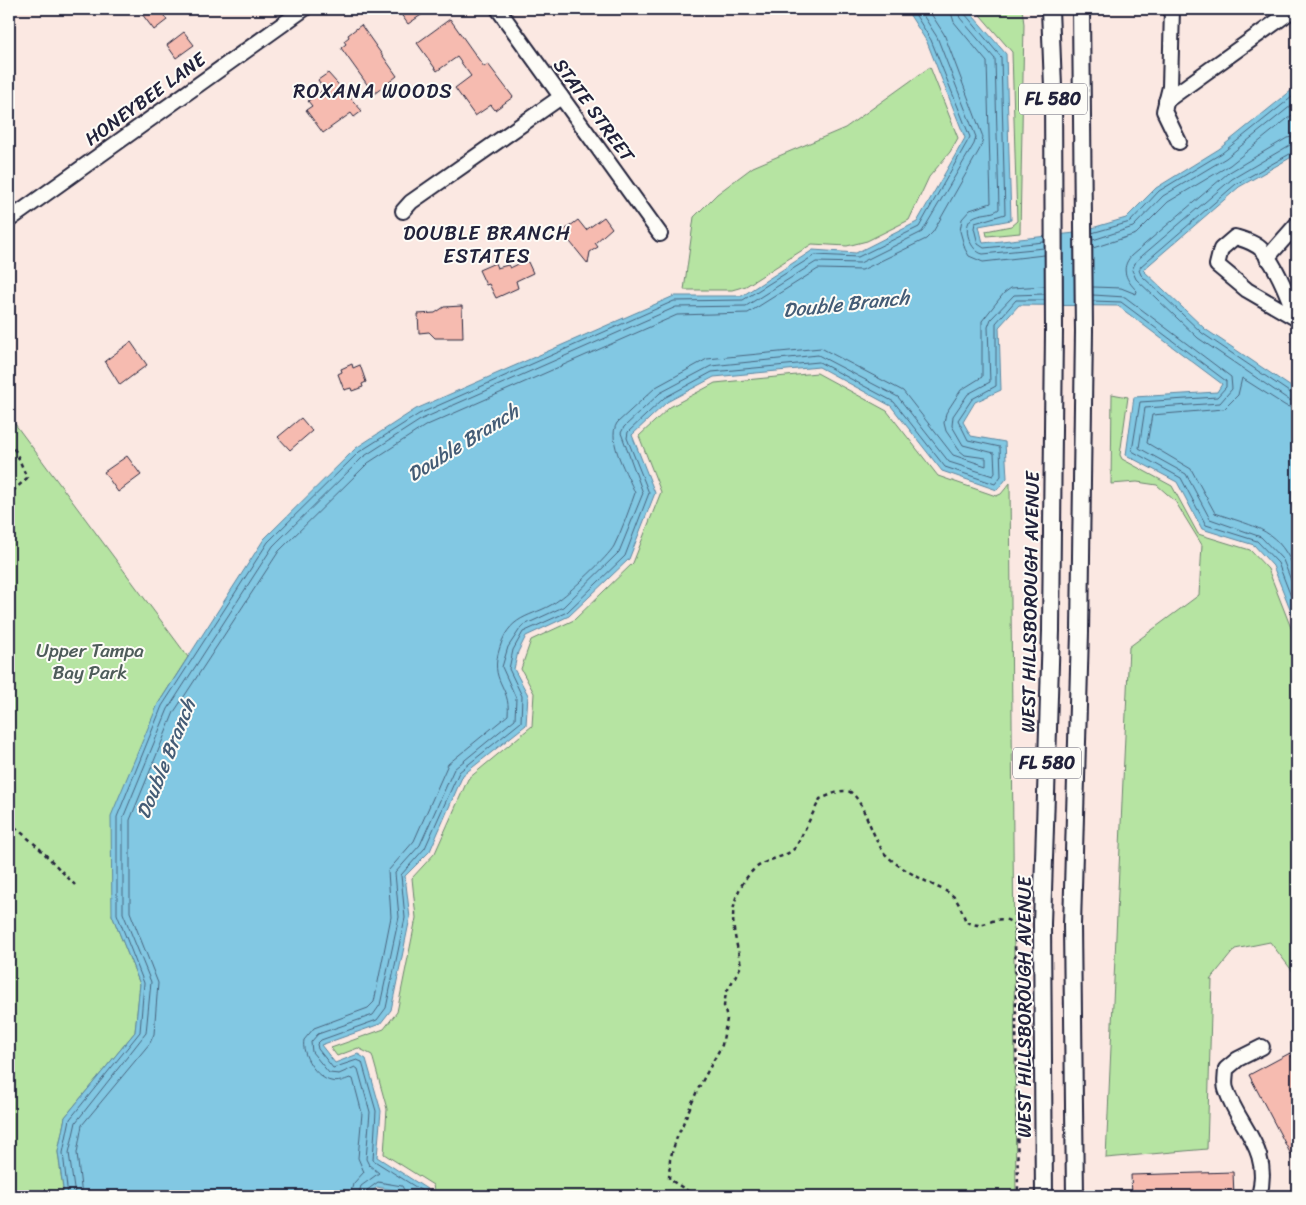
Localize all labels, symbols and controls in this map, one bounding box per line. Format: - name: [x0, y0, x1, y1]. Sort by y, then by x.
- street label: HONEYBEE LANE: [77, 43, 214, 154]
- street label: STATE STREET: [545, 51, 644, 170]
- district label: ROXANA WOODS: [293, 74, 453, 109]
- road number: FL 580: [1019, 84, 1087, 115]
- district label: DOUBLE BRANCH ESTATES: [403, 216, 571, 274]
- water label: Double Branch: [781, 280, 912, 328]
- water label: Double Branch: [400, 394, 527, 491]
- street label: WEST HILLSBOROUGH AVENUE: [1011, 470, 1049, 733]
- park label: Upper Tampa Bay Park: [36, 634, 144, 689]
- water label: Double Branch: [126, 692, 206, 824]
- road number: FL 580: [1013, 748, 1081, 778]
- street label: WEST HILLSBOROUGH AVENUE: [1008, 875, 1041, 1138]

